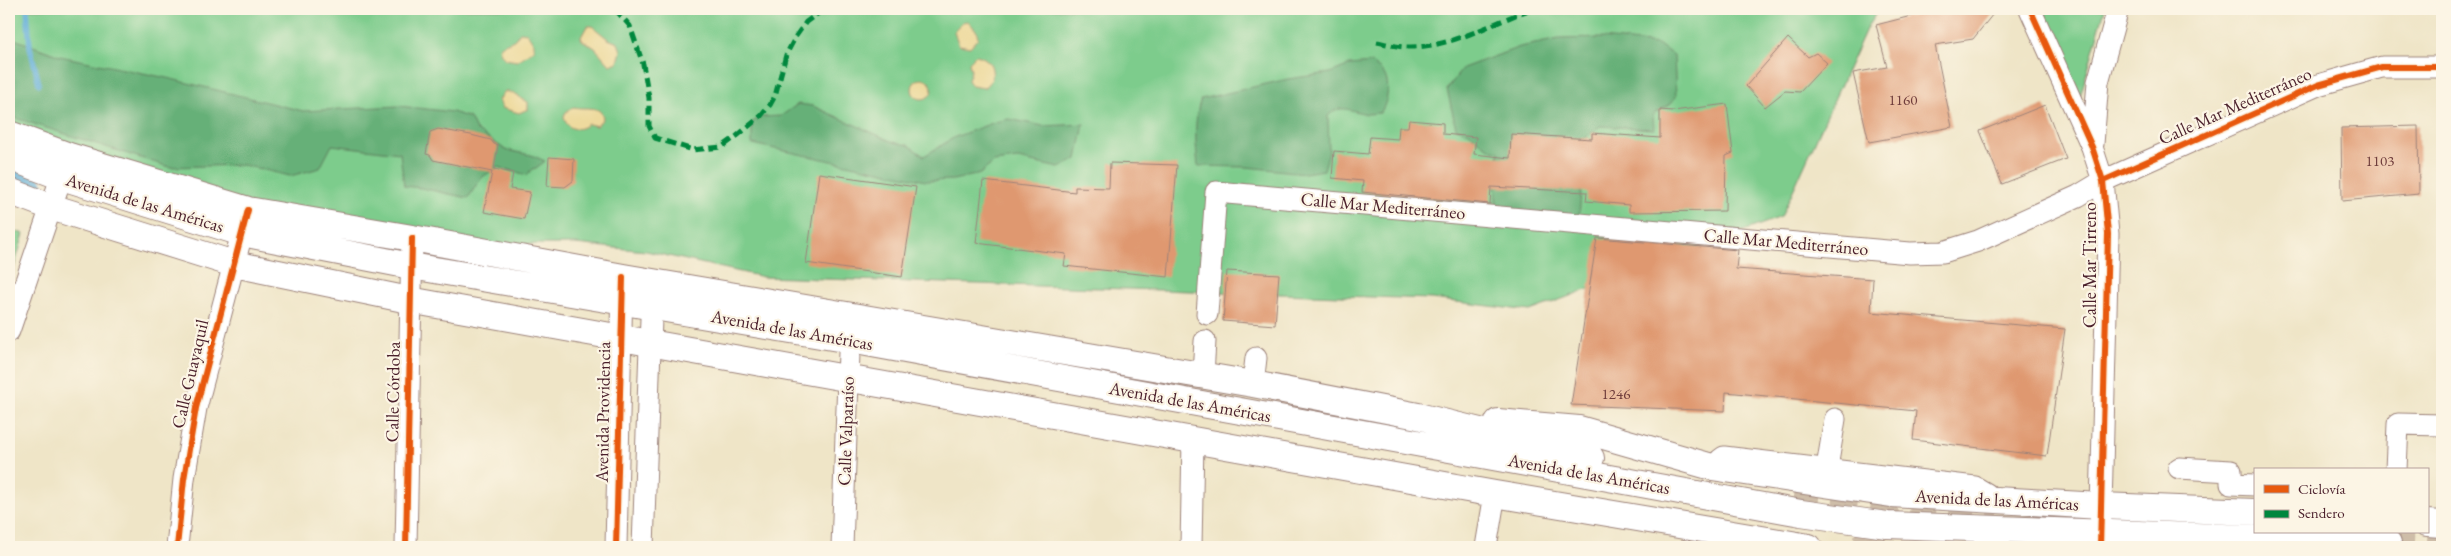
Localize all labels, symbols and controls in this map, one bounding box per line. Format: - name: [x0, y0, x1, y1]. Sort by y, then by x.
- street label: Calle Mar Mediterráneo: [2155, 61, 2315, 150]
- house number: 1160: [1889, 90, 1917, 109]
- house number: 1103: [2366, 151, 2394, 170]
- street label: Avenida de las Américas: [62, 167, 227, 238]
- street label: Calle Mar Mediterráneo: [1300, 187, 1466, 224]
- street label: Calle Mar Tirreno: [2078, 202, 2101, 328]
- street label: Calle Mar Mediterráneo: [1703, 223, 1869, 260]
- street label: Avenida de las Américas: [708, 304, 875, 355]
- street label: Calle Guayaquil: [166, 317, 213, 431]
- street label: Calle Córdoba: [380, 340, 405, 443]
- street label: Avenida Providencia: [590, 341, 615, 484]
- street label: Calle Valparaíso: [832, 376, 859, 486]
- street label: Avenida de las Américas: [1106, 376, 1273, 427]
- house number: 1246: [1602, 384, 1630, 403]
- street label: Avenida de las Américas: [1505, 448, 1672, 499]
- legend: [2254, 468, 2428, 534]
- text: Ciclovía: [2298, 479, 2345, 498]
- street label: Avenida de las Américas: [1914, 484, 2080, 515]
- text: Sendero: [2298, 503, 2345, 522]

